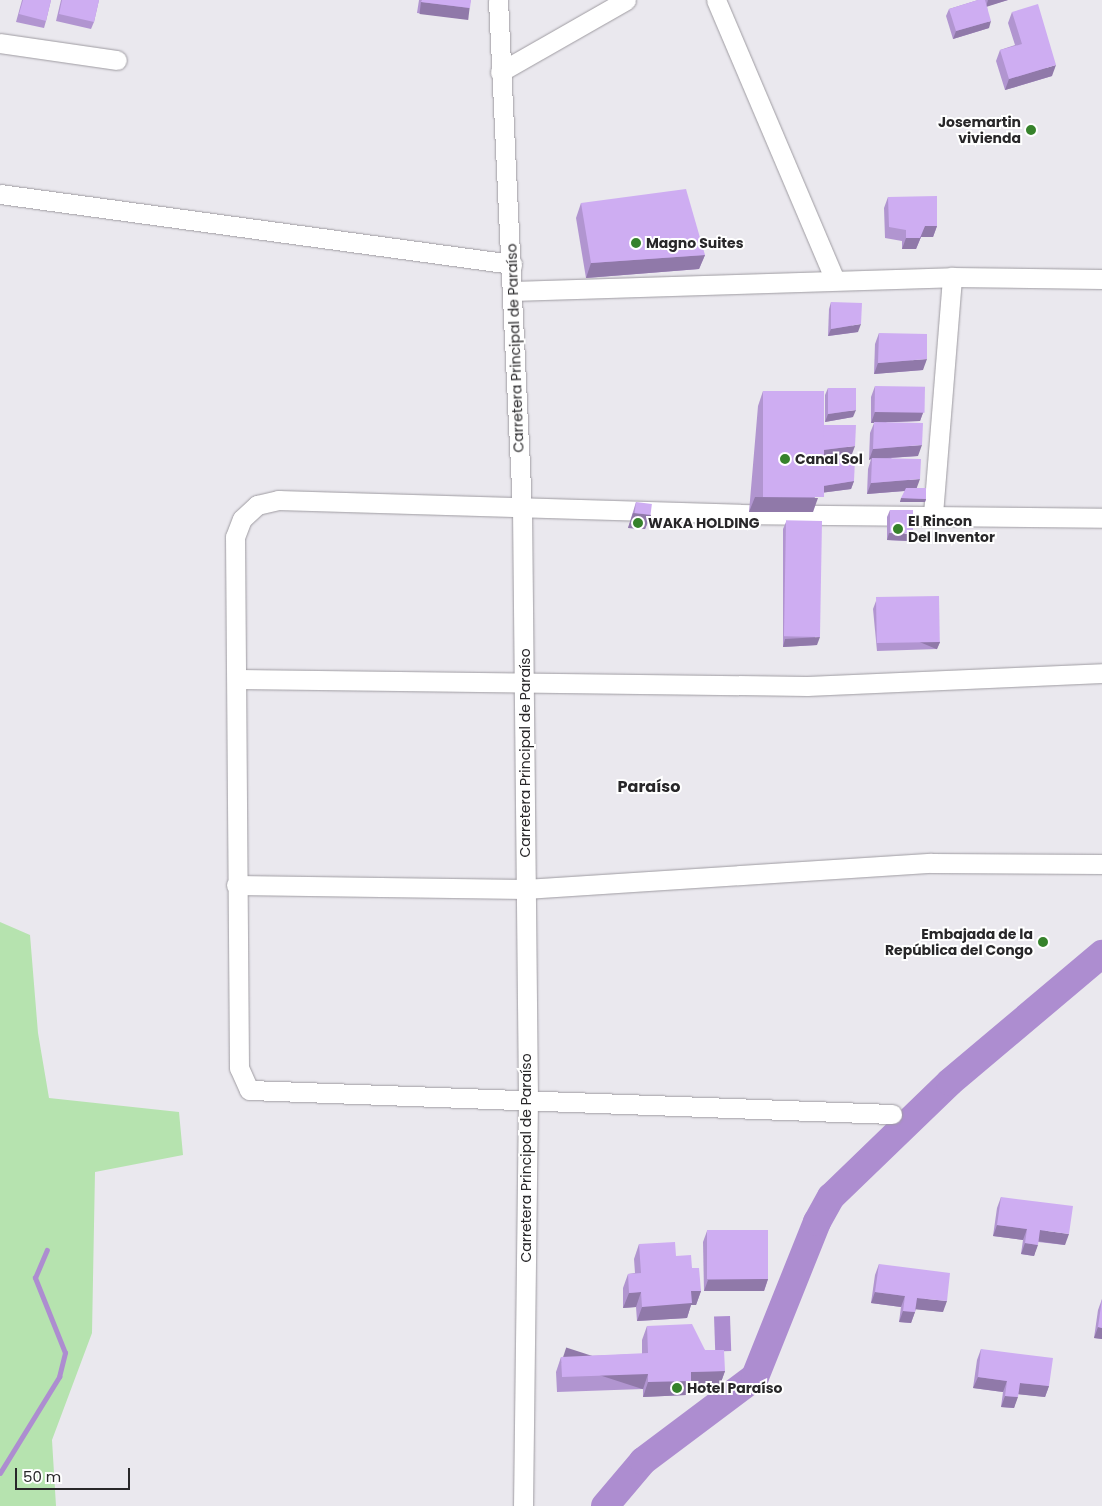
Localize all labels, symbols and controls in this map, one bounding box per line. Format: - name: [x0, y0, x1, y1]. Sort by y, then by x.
- place label: Josemartin vivienda: [938, 114, 1021, 146]
- marker: Josemartin vivienda: [1025, 124, 1037, 136]
- place label: Magno Suites: [646, 235, 743, 251]
- marker: Magno Suites: [630, 237, 642, 249]
- street label: Carretera Principal de Paraíso: [503, 243, 527, 453]
- place label: Canal Sol: [795, 451, 863, 467]
- marker: Canal Sol: [779, 453, 791, 465]
- place label: El Rincon Del Inventor: [908, 513, 995, 546]
- place label: WAKA HOLDING: [648, 515, 760, 531]
- marker: WAKA HOLDING: [632, 517, 644, 529]
- marker: El Rincon Del Inventor: [892, 523, 904, 535]
- street label: Carretera Principal de Paraíso: [517, 648, 533, 858]
- district label: Paraíso: [618, 777, 680, 797]
- place label: Embajada de la República del Congo: [885, 926, 1033, 959]
- marker: Embajada de la República del Congo: [1037, 936, 1049, 948]
- street label: Carretera Principal de Paraíso: [518, 1053, 534, 1263]
- place label: Hotel Paraíso: [687, 1380, 783, 1396]
- marker: Hotel Paraíso: [671, 1382, 683, 1394]
- scale bar: [18, 1458, 132, 1490]
- text: 50 m: [23, 1466, 61, 1487]

